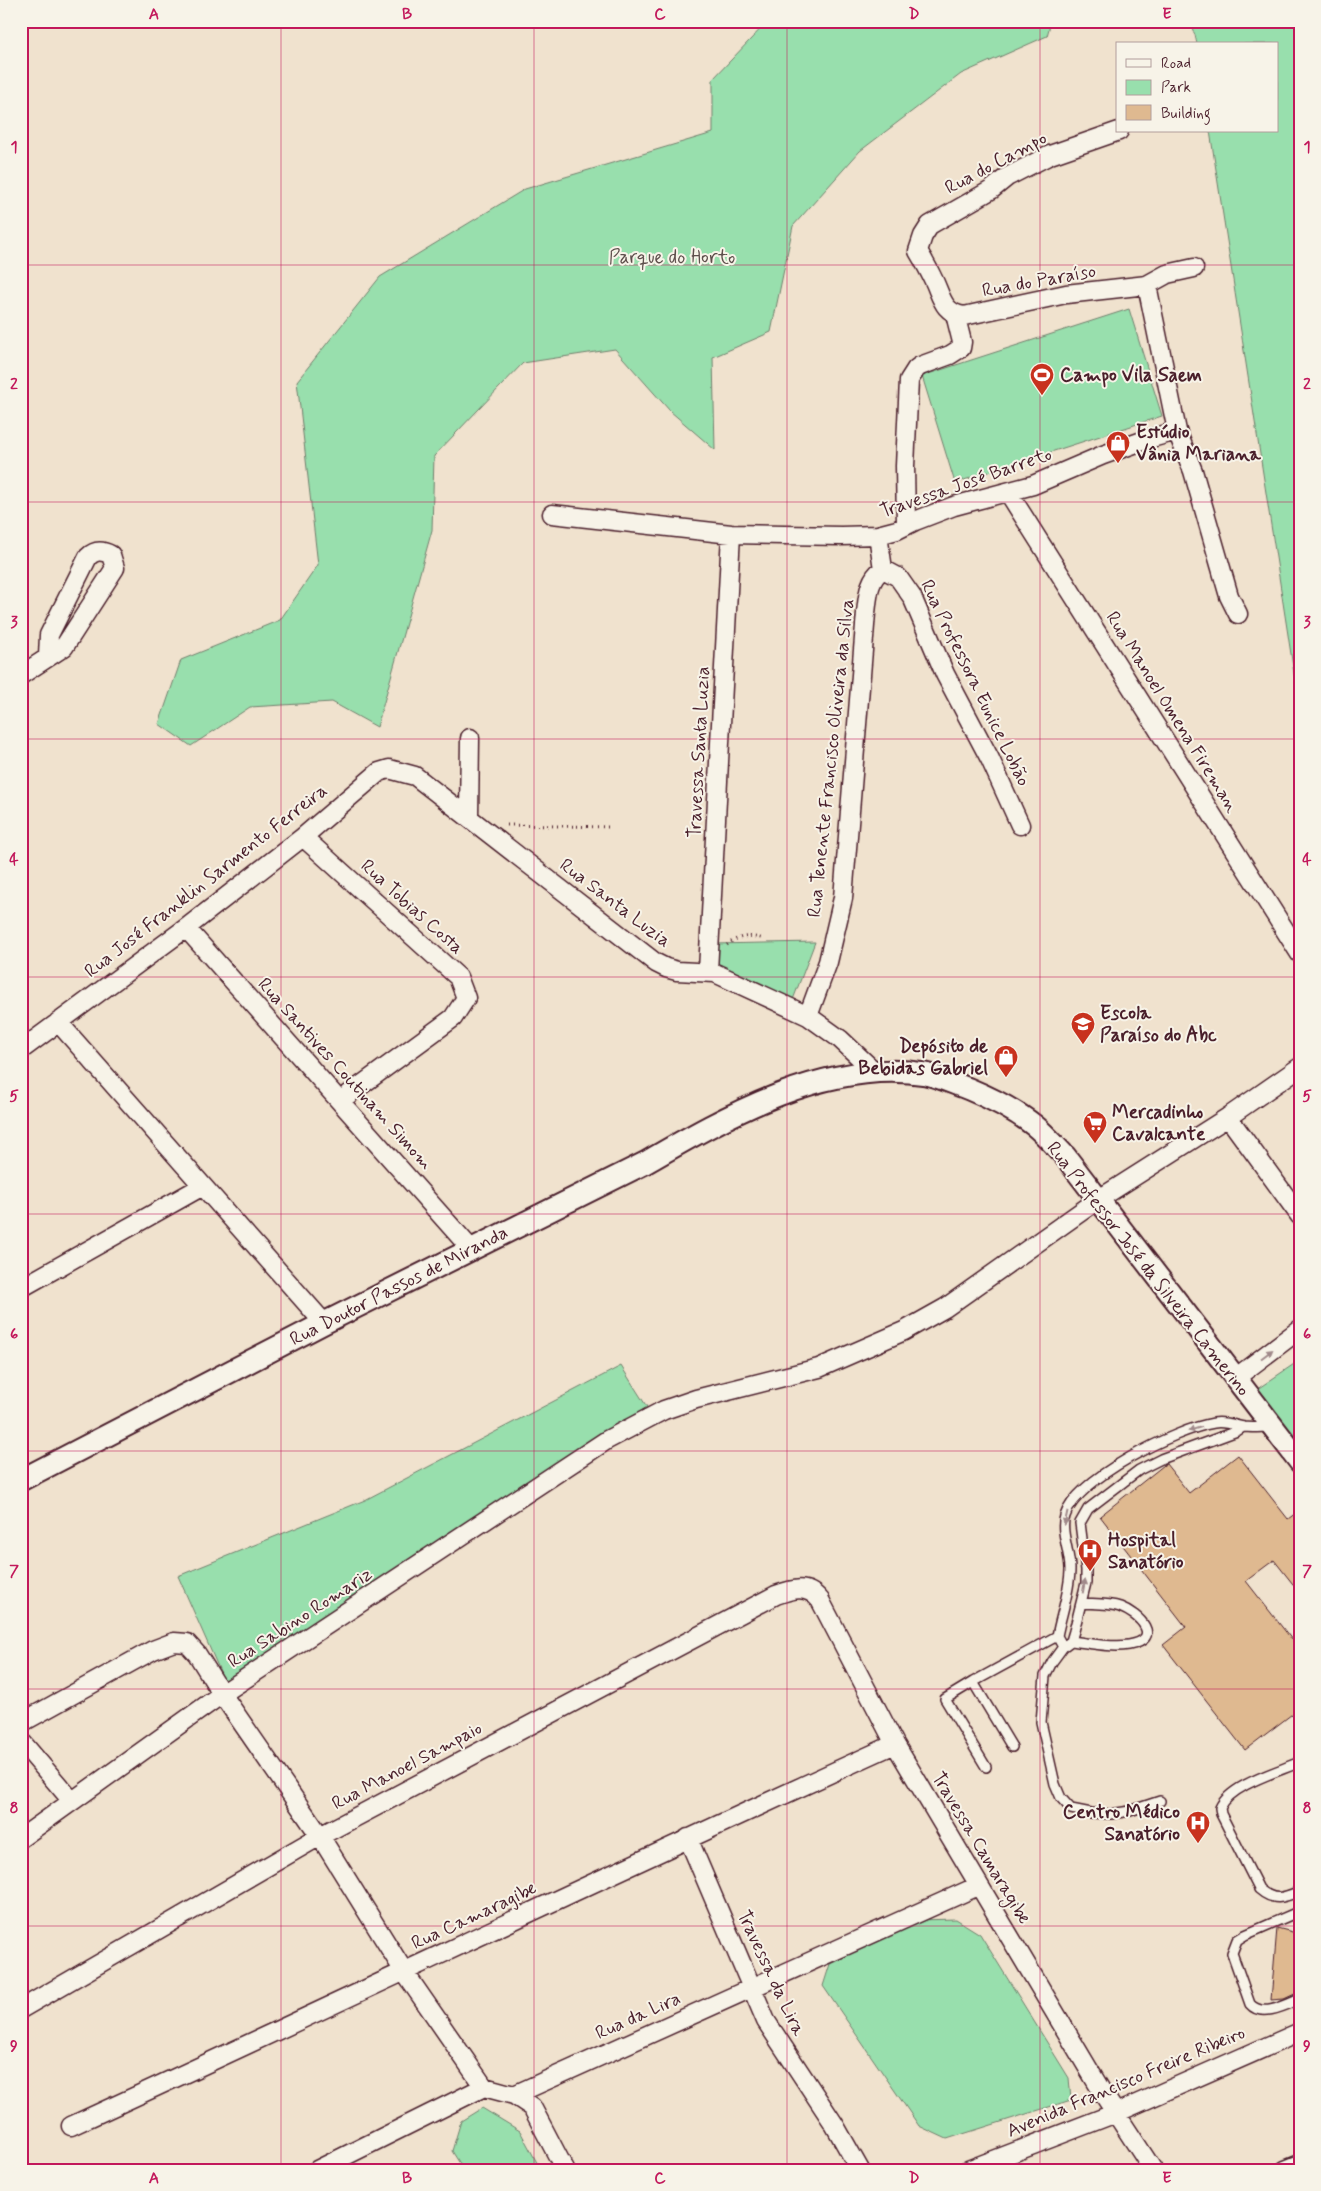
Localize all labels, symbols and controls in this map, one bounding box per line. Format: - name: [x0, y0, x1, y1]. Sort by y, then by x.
- text: A: [149, 4, 159, 25]
- text: B: [402, 4, 412, 25]
- text: C: [654, 4, 666, 25]
- text: D: [908, 4, 920, 25]
- text: E: [1162, 4, 1172, 25]
- legend: [1116, 42, 1278, 132]
- text: Road: [1161, 54, 1191, 74]
- text: Park: [1161, 78, 1191, 98]
- text: Building: [1161, 104, 1211, 125]
- street label: Rua do Campo: [941, 126, 1051, 200]
- text: 1: [10, 137, 18, 158]
- text: 1: [1303, 137, 1311, 158]
- park label: Parque do Horto: [609, 245, 735, 270]
- street label: Rua do Paraíso: [980, 259, 1098, 303]
- sports icon: Campo Vila Saem: [1029, 362, 1055, 396]
- place label: Campo Vila Saem: [1060, 363, 1202, 388]
- text: 2: [10, 374, 18, 395]
- text: 2: [1303, 374, 1311, 395]
- place label: Estúdio Vânia Mariana: [1136, 420, 1261, 467]
- shop icon: Estúdio Vânia Mariana: [1105, 430, 1131, 464]
- street label: Travessa José Barreto: [877, 442, 1055, 524]
- street label: Rua Professora Eunice Lobão: [914, 576, 1036, 790]
- street label: Rua Tenente Francisco Oliveira da Silva: [802, 597, 860, 919]
- street label: Rua Manoel Omena Fireman: [1100, 607, 1244, 817]
- text: 3: [10, 612, 18, 633]
- text: 3: [1303, 612, 1311, 633]
- street label: Travessa Santa Luzia: [682, 665, 716, 839]
- street label: Rua José Franklin Sarmento Ferreira: [80, 778, 332, 984]
- text: 4: [9, 849, 19, 870]
- text: 4: [1302, 849, 1312, 870]
- street label: Rua Santa Luzia: [554, 853, 676, 953]
- street label: Rua Tobias Costa: [355, 854, 469, 960]
- street label: Rua Santives Coutinam Simom: [252, 972, 438, 1176]
- place label: Escola Paraíso do Abc: [1100, 1001, 1217, 1048]
- school or university icon: Escola Paraíso do Abc: [1070, 1011, 1096, 1045]
- place label: Depósito de Bebidas Gabriel: [858, 1034, 988, 1081]
- shop icon: Depósito de Bebidas Gabriel: [993, 1044, 1019, 1078]
- text: 5: [9, 1086, 19, 1107]
- text: 5: [1302, 1086, 1312, 1107]
- place label: Mercadinho Cavalcante: [1112, 1100, 1206, 1147]
- supermarket icon: Mercadinho Cavalcante: [1082, 1110, 1108, 1144]
- street label: Rua Professor José da Silveira Camerino: [1041, 1137, 1255, 1401]
- street label: Rua Doutor Passos de Miranda: [286, 1220, 512, 1352]
- text: 6: [10, 1324, 18, 1345]
- text: 6: [1303, 1324, 1311, 1345]
- one-way arrow: [1260, 1349, 1274, 1359]
- one-way arrow: [1188, 1425, 1203, 1433]
- one-way arrow: [1062, 1511, 1070, 1527]
- place label: Hospital Sanatório: [1108, 1528, 1184, 1575]
- hospital icon: Hospital Sanatório: [1077, 1538, 1103, 1572]
- text: 7: [9, 1561, 19, 1582]
- text: 7: [1302, 1561, 1312, 1582]
- street label: Rua Sabino Romariz: [223, 1562, 377, 1674]
- one-way arrow: [1081, 1578, 1089, 1594]
- street label: Rua Manoel Sampaio: [327, 1716, 487, 1816]
- street label: Travessa Camaragibe: [924, 1767, 1036, 1930]
- text: 8: [9, 1798, 19, 1819]
- text: 8: [1302, 1798, 1312, 1819]
- place label: Centro Médico Sanatório: [1063, 1800, 1180, 1847]
- hospital icon: Centro Médico Sanatório: [1185, 1810, 1211, 1844]
- street label: Rua Camaragibe: [407, 1876, 541, 1957]
- street label: Travessa da Lira: [731, 1906, 811, 2040]
- street label: Rua da Lira: [591, 1986, 685, 2046]
- street label: Avenida Francisco Freire Ribeiro: [1003, 2020, 1249, 2144]
- text: 9: [10, 2036, 18, 2057]
- text: 9: [1303, 2036, 1311, 2057]
- text: A: [149, 2168, 159, 2189]
- text: B: [402, 2168, 412, 2189]
- text: C: [654, 2168, 666, 2189]
- text: D: [908, 2168, 920, 2189]
- text: E: [1162, 2168, 1172, 2189]

